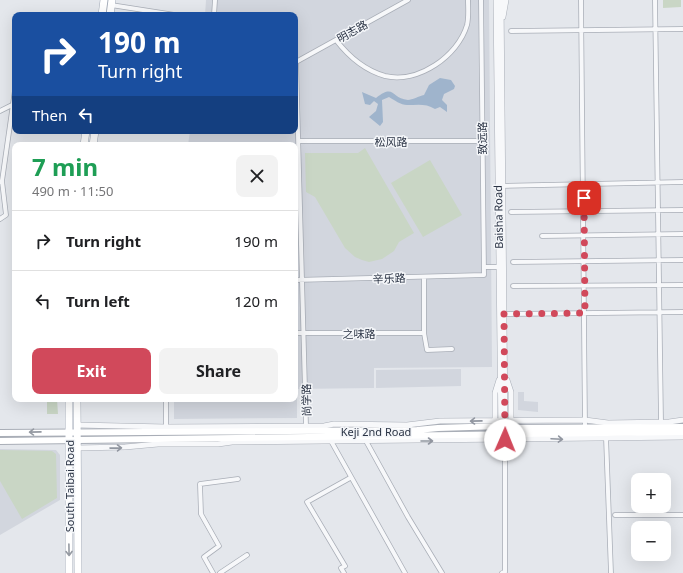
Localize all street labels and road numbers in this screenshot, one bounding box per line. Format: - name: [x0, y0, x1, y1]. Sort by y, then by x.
- street label: 明志路: [334, 16, 370, 46]
- street label: 致远路: [474, 121, 490, 155]
- street label: 松风路: [375, 134, 408, 149]
- street label: Baisha Road: [490, 185, 506, 249]
- street label: 辛乐路: [372, 270, 406, 286]
- street label: 之味路: [343, 326, 376, 341]
- street label: 尚学路: [298, 383, 314, 417]
- street label: Keji 2nd Road: [341, 424, 411, 439]
- street label: South Taibai Road: [62, 440, 77, 532]

